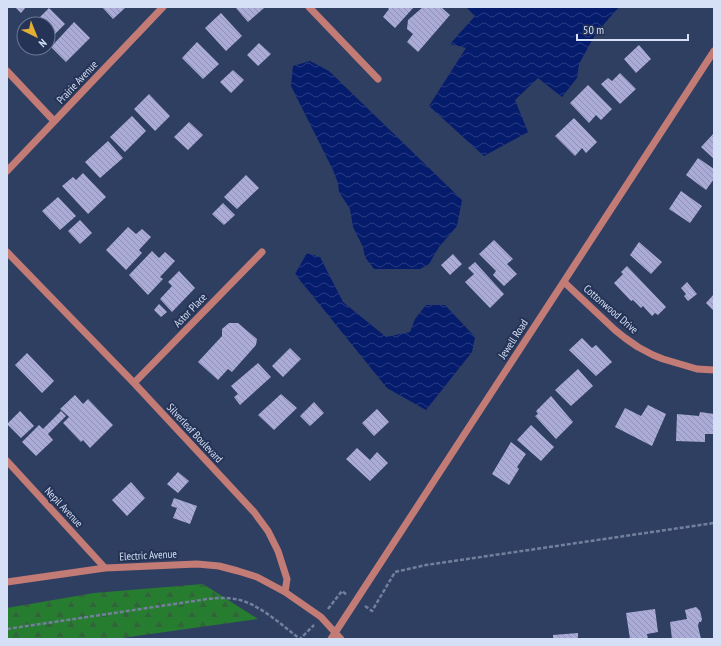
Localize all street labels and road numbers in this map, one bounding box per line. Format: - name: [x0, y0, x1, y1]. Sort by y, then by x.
- street label: Prairie Avenue: [53, 57, 101, 107]
- street label: Cottonwood Drive: [581, 281, 642, 337]
- street label: Astor Place: [170, 290, 210, 330]
- street label: Jewell Road: [495, 316, 531, 362]
- street label: Silverleaf Boulevard: [164, 400, 226, 466]
- street label: Nepil Avenue: [42, 484, 86, 530]
- street label: Electric Avenue: [119, 546, 178, 563]

